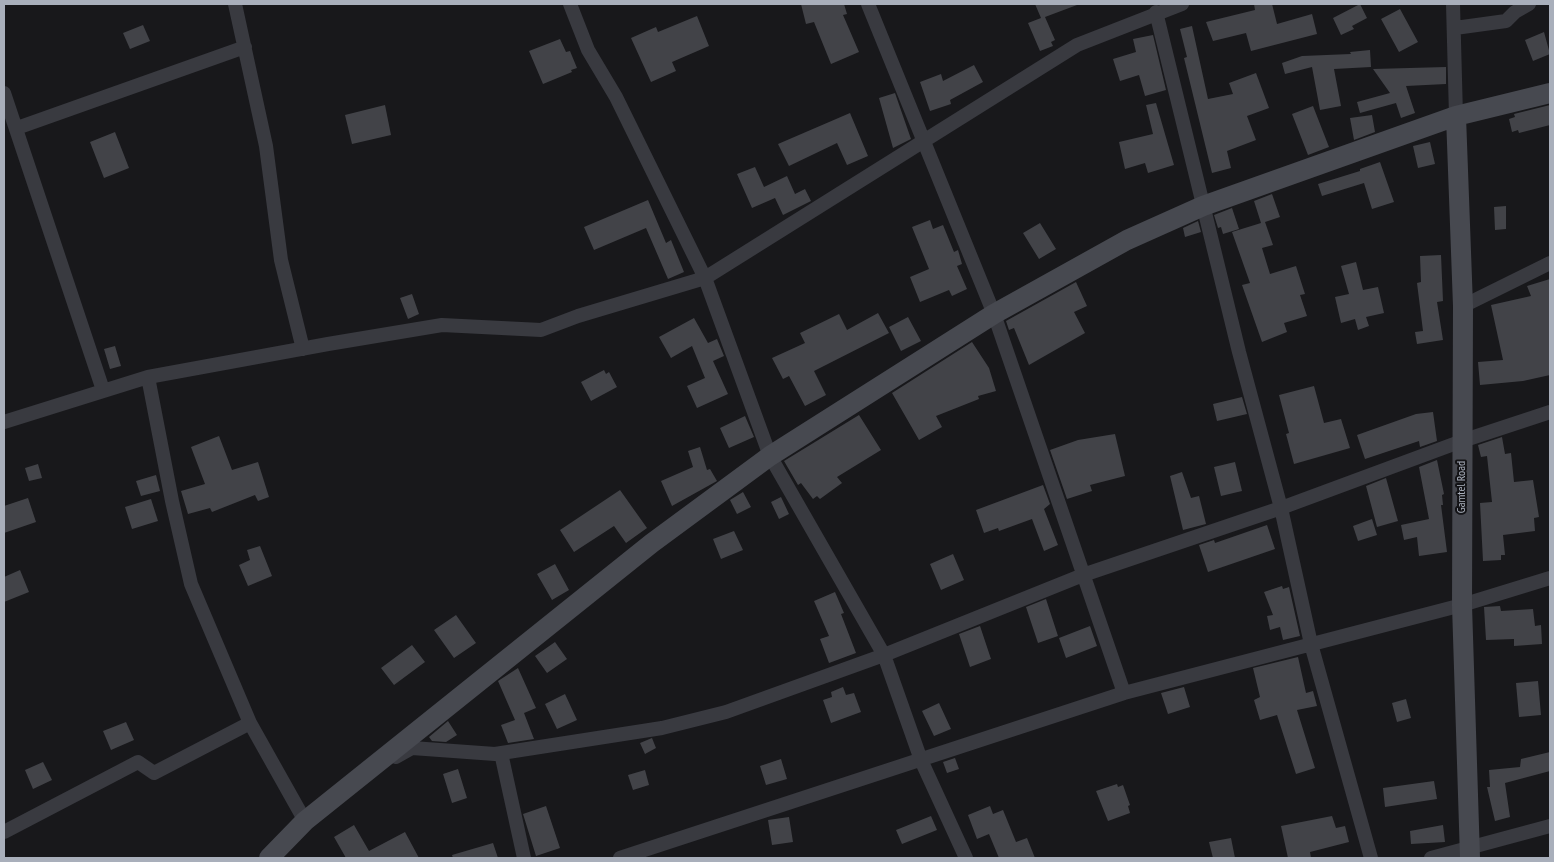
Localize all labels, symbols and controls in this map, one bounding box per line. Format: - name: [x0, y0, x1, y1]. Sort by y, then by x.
- street label: Gamtel Road: [1455, 461, 1469, 513]

